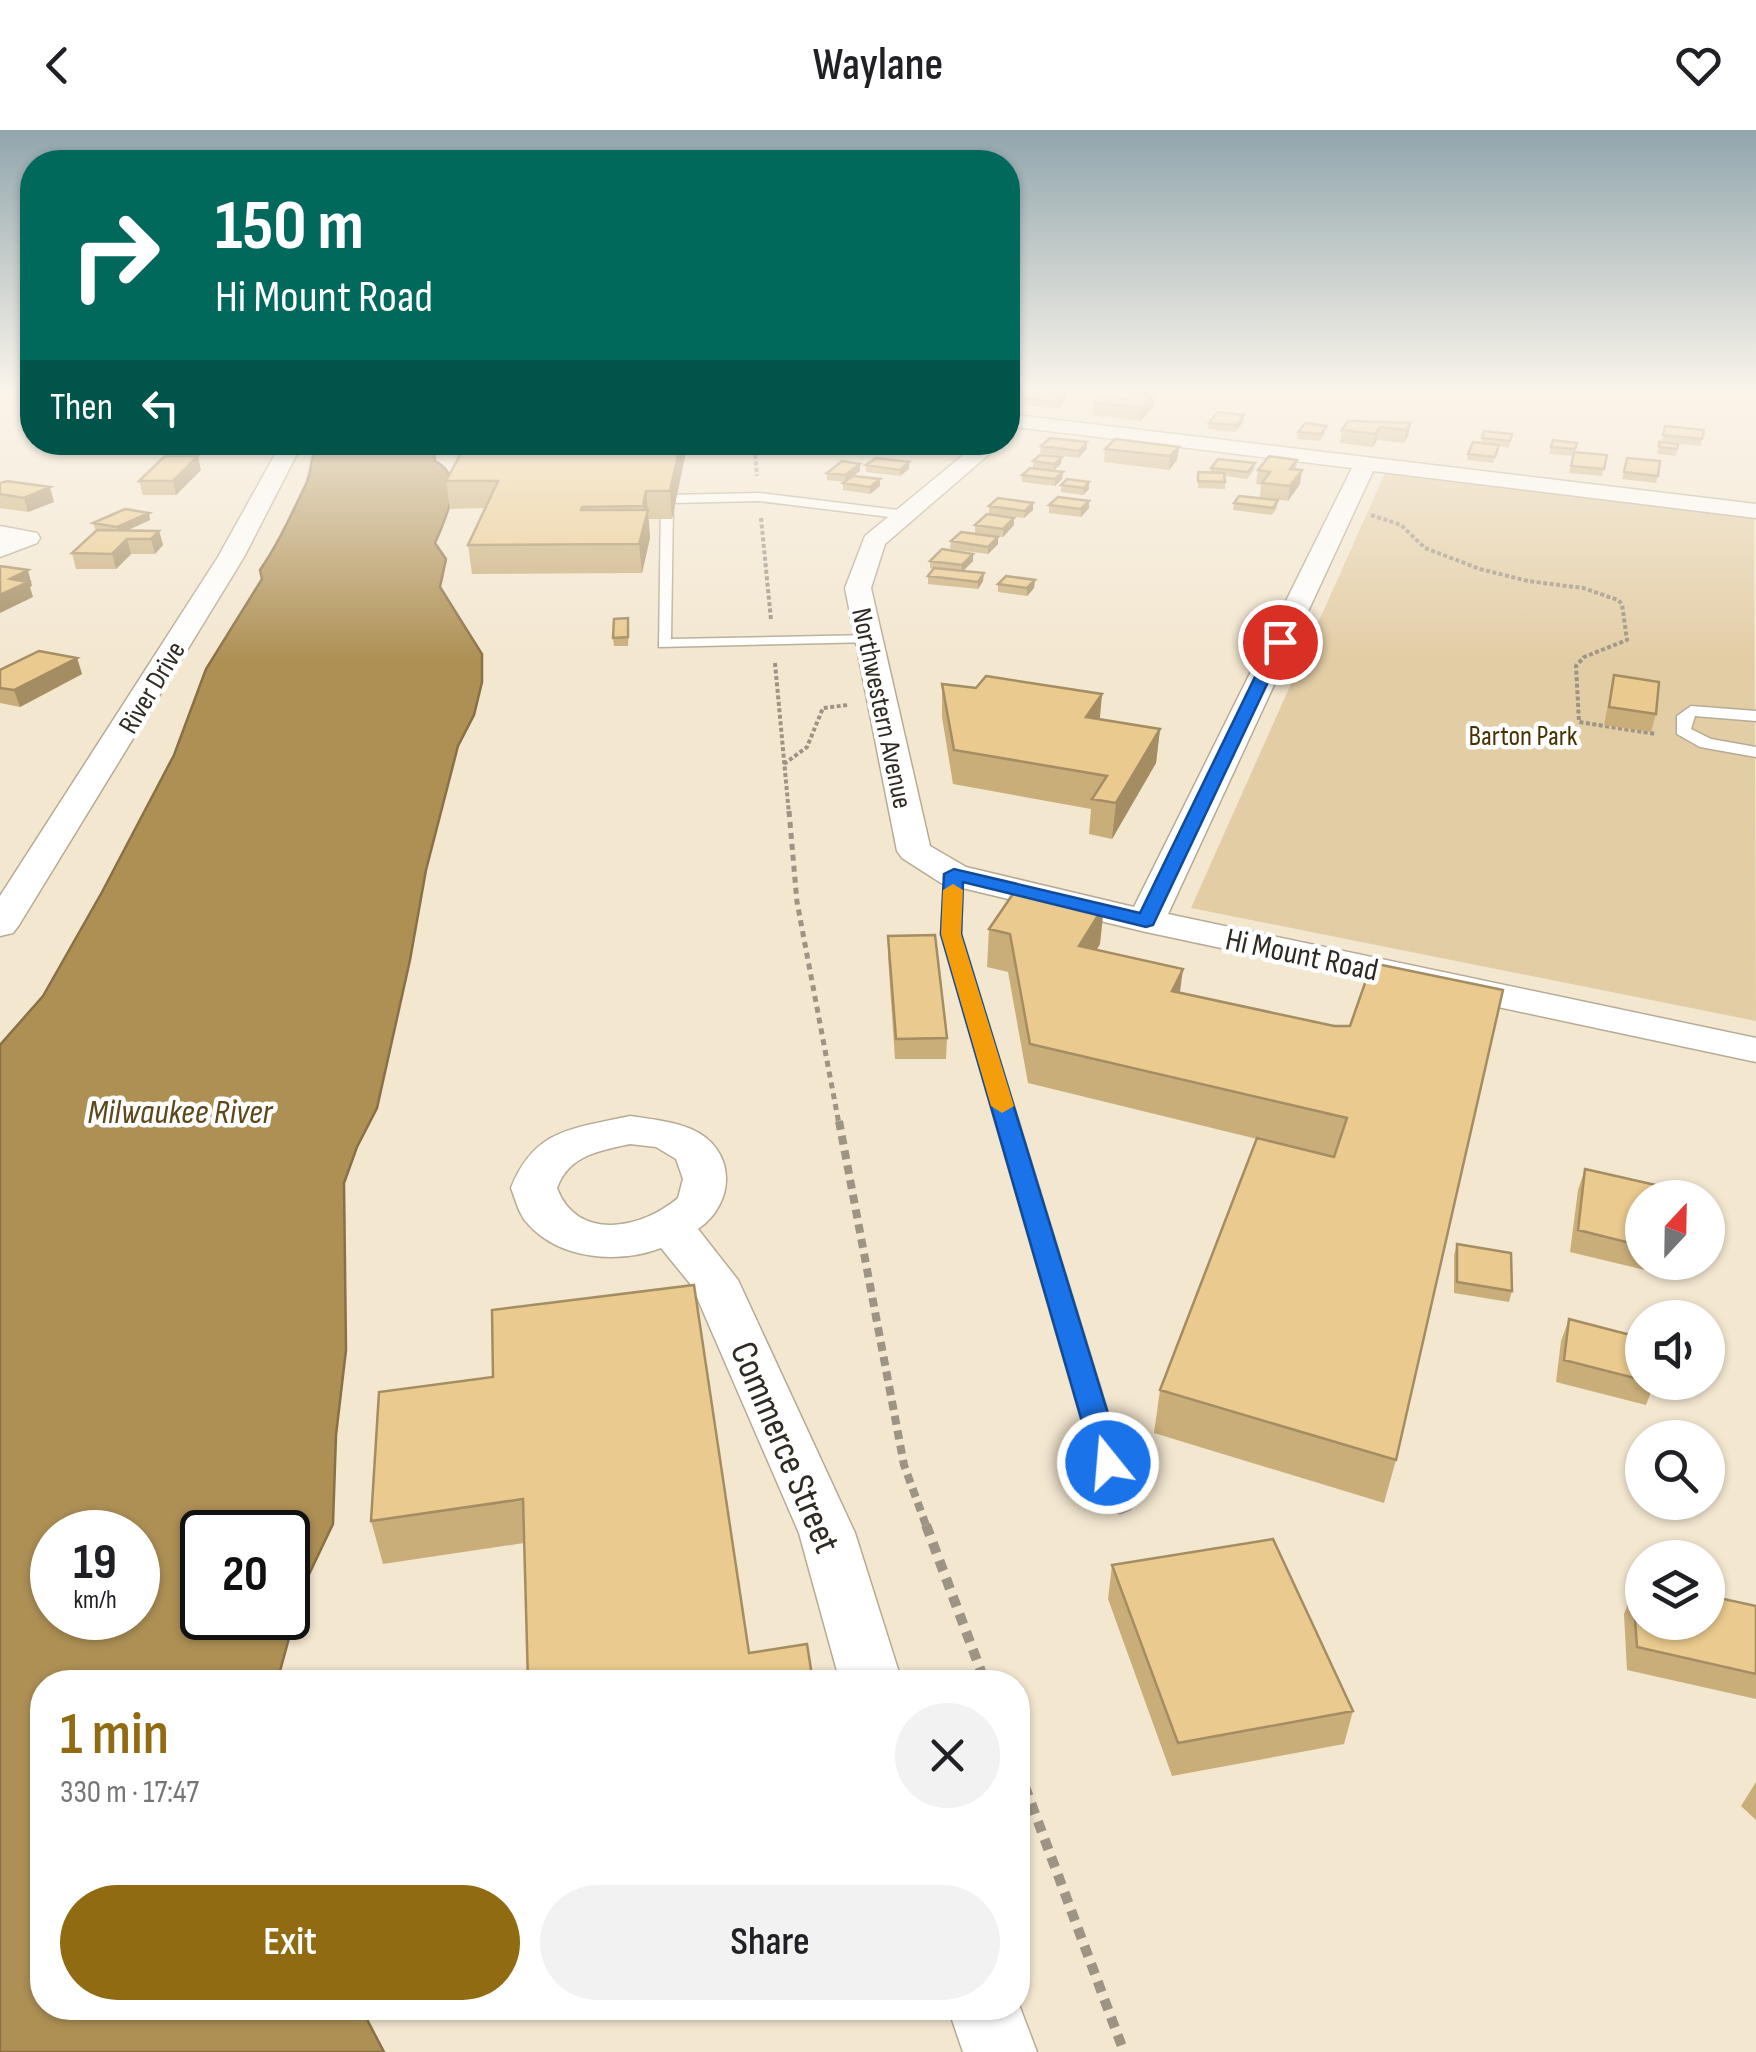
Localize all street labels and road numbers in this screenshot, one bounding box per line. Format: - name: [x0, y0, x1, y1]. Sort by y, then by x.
- street label: Northwestern Avenue: [844, 605, 919, 812]
- street label: River Drive: [112, 636, 193, 740]
- street label: Hi Mount Road: [1222, 920, 1382, 991]
- street label: Commerce Street: [720, 1335, 849, 1560]

